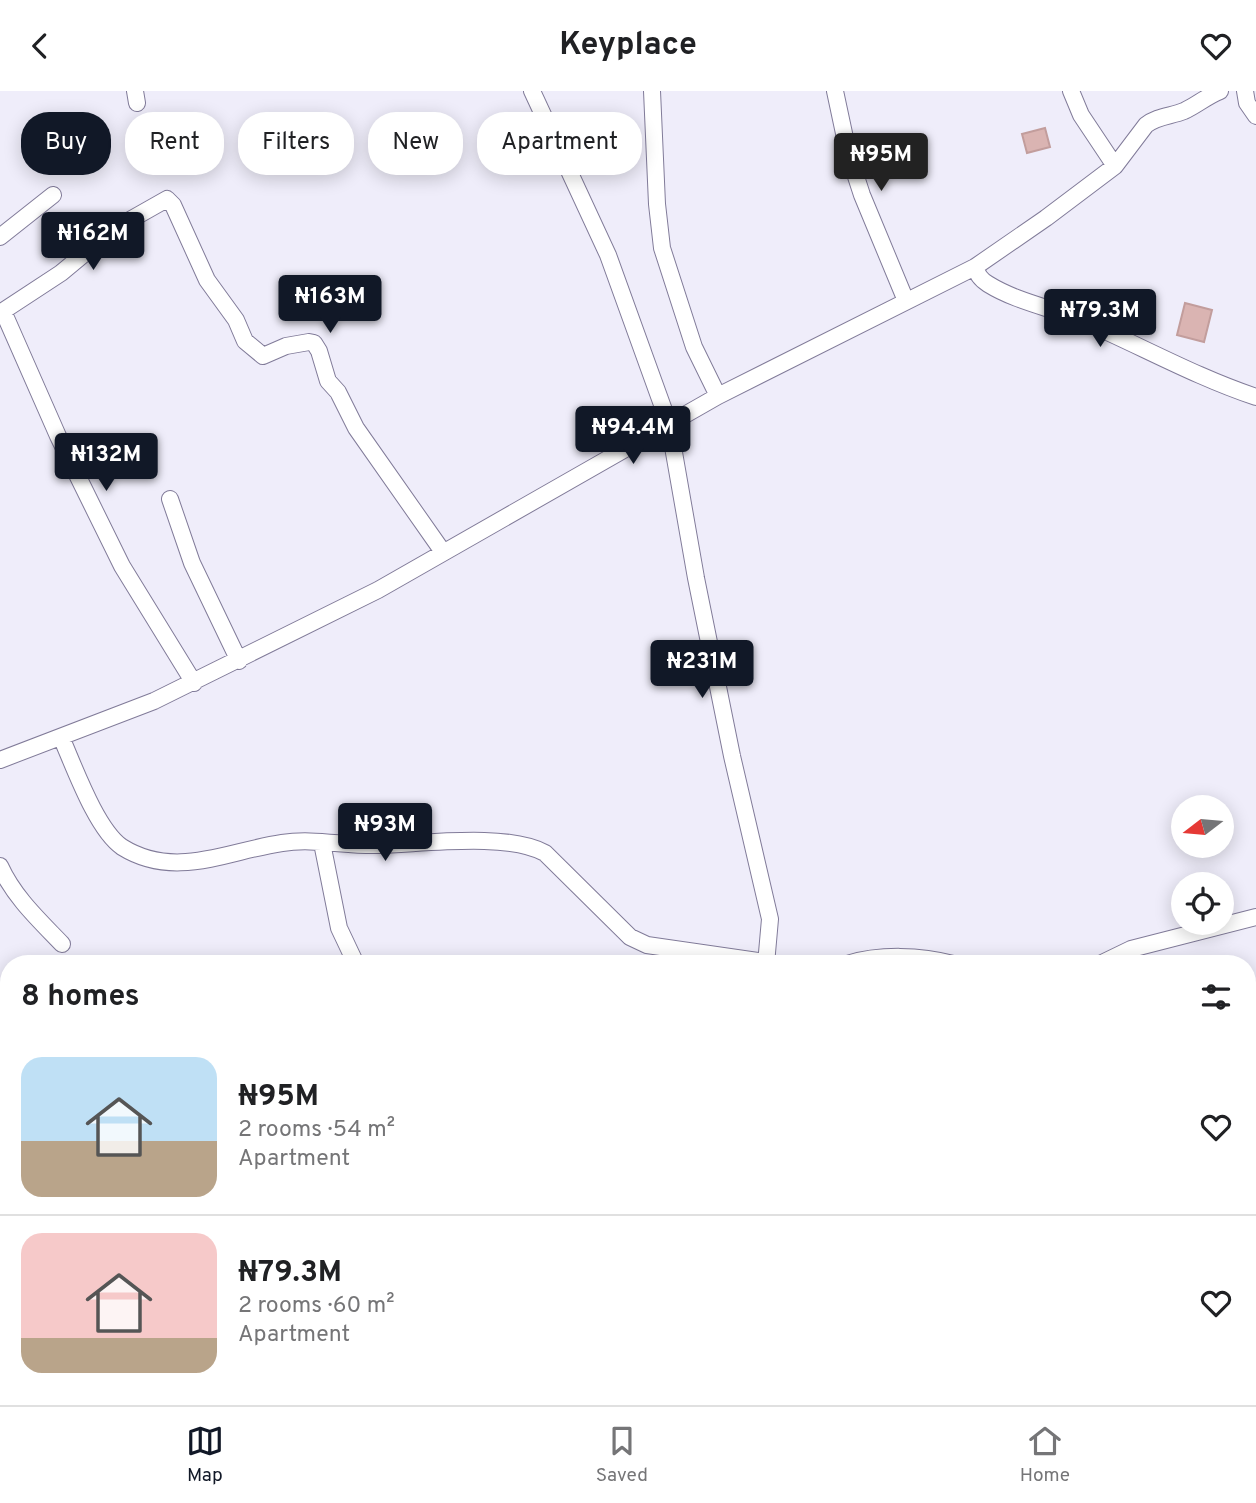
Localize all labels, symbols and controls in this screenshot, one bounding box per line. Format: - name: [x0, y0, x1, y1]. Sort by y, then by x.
- text: Keyplace: [559, 26, 697, 66]
- icon: back: [21, 27, 59, 65]
- icon: heart: [1197, 27, 1235, 65]
- chip: Buy: [21, 112, 111, 175]
- chip: Rent: [125, 112, 224, 175]
- chip: Filters: [238, 112, 354, 175]
- chip: New: [368, 112, 463, 175]
- chip: Apartment: [477, 112, 642, 175]
- pin: ₦95M: [840, 133, 922, 193]
- text: ₦95M: [850, 141, 912, 170]
- pin: ₦162M: [44, 213, 142, 272]
- text: ₦162M: [57, 220, 129, 249]
- pin: ₦163M: [281, 275, 379, 335]
- text: ₦163M: [294, 283, 366, 312]
- pin: ₦79.3M: [1043, 289, 1157, 349]
- text: ₦79.3M: [1060, 297, 1140, 326]
- pin: ₦94.4M: [576, 407, 690, 466]
- text: ₦94.4M: [591, 414, 675, 443]
- pin: ₦132M: [57, 433, 155, 493]
- text: ₦132M: [71, 441, 141, 470]
- pin: ₦231M: [653, 641, 751, 700]
- text: ₦231M: [667, 648, 737, 677]
- north arrow: [1171, 795, 1234, 857]
- map controls: [1171, 795, 1234, 935]
- pin: ₦93M: [344, 803, 426, 863]
- text: ₦93M: [354, 811, 416, 840]
- button: locate: [1171, 872, 1234, 935]
- icon: filters: [1197, 978, 1235, 1016]
- text: 8 homes: [21, 979, 140, 1016]
- text: ₦95M: [238, 1079, 319, 1116]
- icon: home: [77, 1085, 161, 1169]
- icon: heart: [1197, 1108, 1235, 1146]
- text: 2 rooms · 54 m²: [238, 1116, 395, 1145]
- text: Apartment: [238, 1145, 350, 1174]
- text: ₦79.3M: [238, 1255, 342, 1292]
- icon: home: [77, 1261, 161, 1345]
- icon: heart: [1197, 1284, 1235, 1322]
- text: 2 rooms · 60 m²: [238, 1292, 395, 1321]
- text: Apartment: [238, 1321, 350, 1350]
- tab: Map: [186, 1422, 224, 1488]
- tab: Saved: [596, 1422, 648, 1488]
- tab: Home: [1020, 1422, 1070, 1488]

